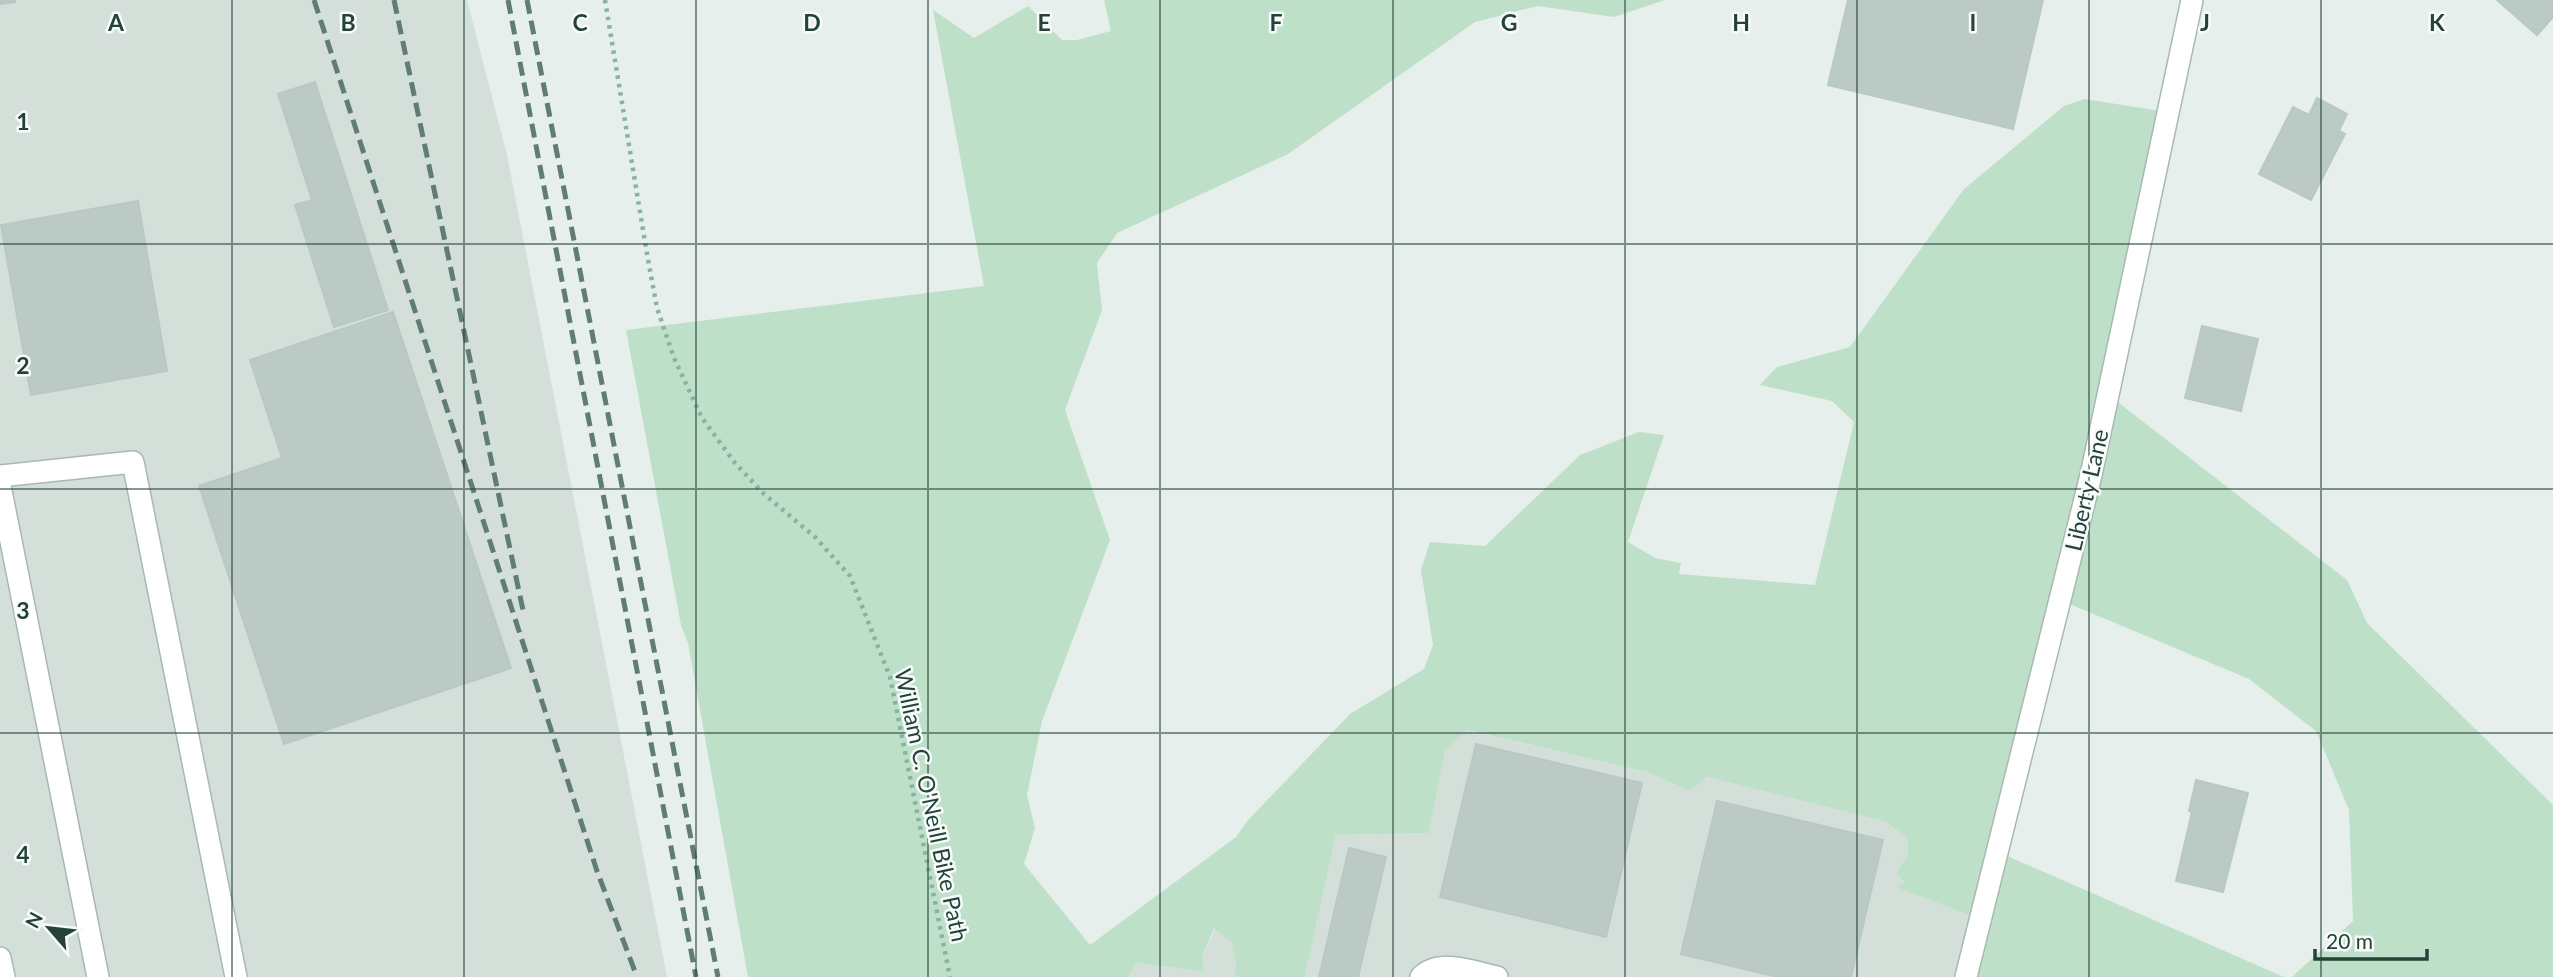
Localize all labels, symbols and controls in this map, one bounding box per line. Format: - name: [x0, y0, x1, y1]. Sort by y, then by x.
- text: A: [107, 8, 125, 36]
- text: B: [340, 8, 356, 36]
- text: C: [572, 8, 588, 36]
- text: D: [803, 8, 821, 36]
- text: E: [1037, 8, 1051, 36]
- text: F: [1269, 8, 1283, 36]
- text: G: [1501, 8, 1517, 36]
- text: H: [1732, 8, 1750, 36]
- text: I: [1970, 8, 1976, 36]
- text: J: [2200, 8, 2210, 36]
- text: K: [2429, 8, 2445, 36]
- text: 1: [16, 107, 30, 135]
- text: 2: [16, 351, 30, 379]
- street label: Liberty Lane: [2058, 426, 2114, 554]
- text: 3: [16, 596, 30, 624]
- street label: William C. O'Neill Bike Path: [889, 666, 975, 944]
- text: 4: [16, 840, 30, 868]
- north arrow: [14, 893, 84, 963]
- text: N: [20, 908, 47, 932]
- scale bar: [2315, 918, 2427, 962]
- text: 20 m: [2326, 928, 2373, 953]

